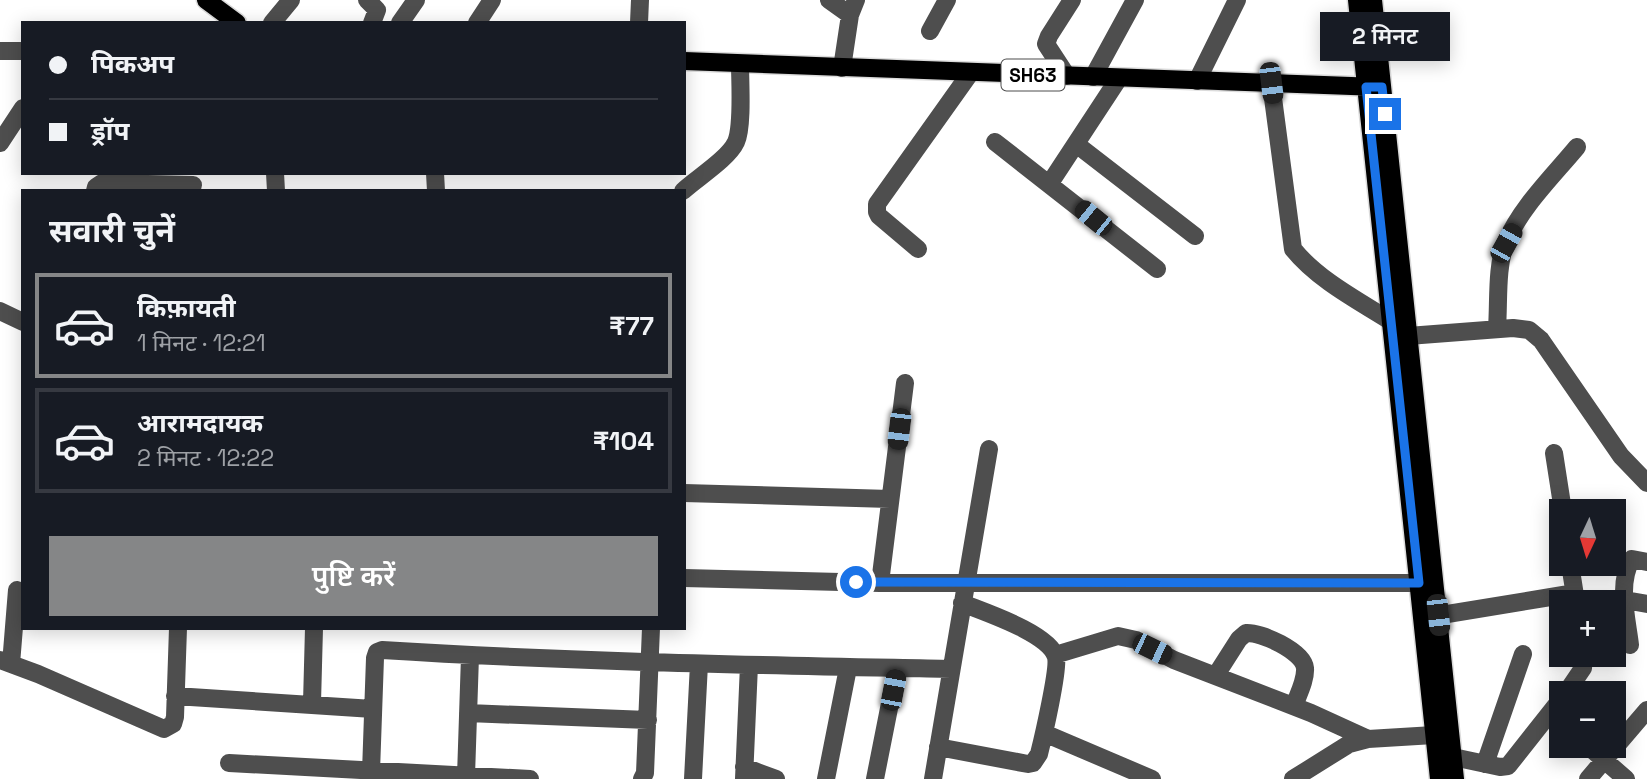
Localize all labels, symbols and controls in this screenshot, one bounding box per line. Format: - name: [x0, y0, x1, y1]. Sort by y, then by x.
- callout: 2 मिनट: [1320, 12, 1450, 61]
- text: 2 मिनट: [1352, 21, 1418, 51]
- text: पिकअप: [91, 47, 174, 81]
- road number: SH63: [1002, 60, 1064, 90]
- car: [1259, 61, 1284, 105]
- route end: [1369, 98, 1401, 130]
- text: ड्रॉप: [91, 114, 129, 148]
- car: [1071, 197, 1116, 239]
- text: सवारी चुनें: [49, 211, 175, 251]
- car: [1487, 220, 1526, 266]
- text: किफ़ायती: [137, 291, 236, 325]
- icon: car: [53, 294, 116, 357]
- text: ₹77: [609, 309, 654, 343]
- text: 1 मिनट · 12:21: [137, 328, 266, 358]
- text: आरामदायक: [137, 406, 263, 440]
- car: [887, 407, 912, 451]
- icon: car: [53, 409, 116, 472]
- text: ₹104: [593, 424, 654, 458]
- text: 2 मिनट · 12:22: [137, 443, 274, 473]
- north arrow: [1549, 499, 1626, 576]
- map controls: [1549, 499, 1626, 758]
- button: पुष्टि करें: [49, 536, 658, 616]
- route start: [840, 566, 872, 598]
- button: +: [1549, 590, 1626, 667]
- car: [1426, 593, 1451, 637]
- car: [1129, 630, 1176, 668]
- car: [879, 667, 908, 713]
- button: −: [1549, 681, 1626, 758]

